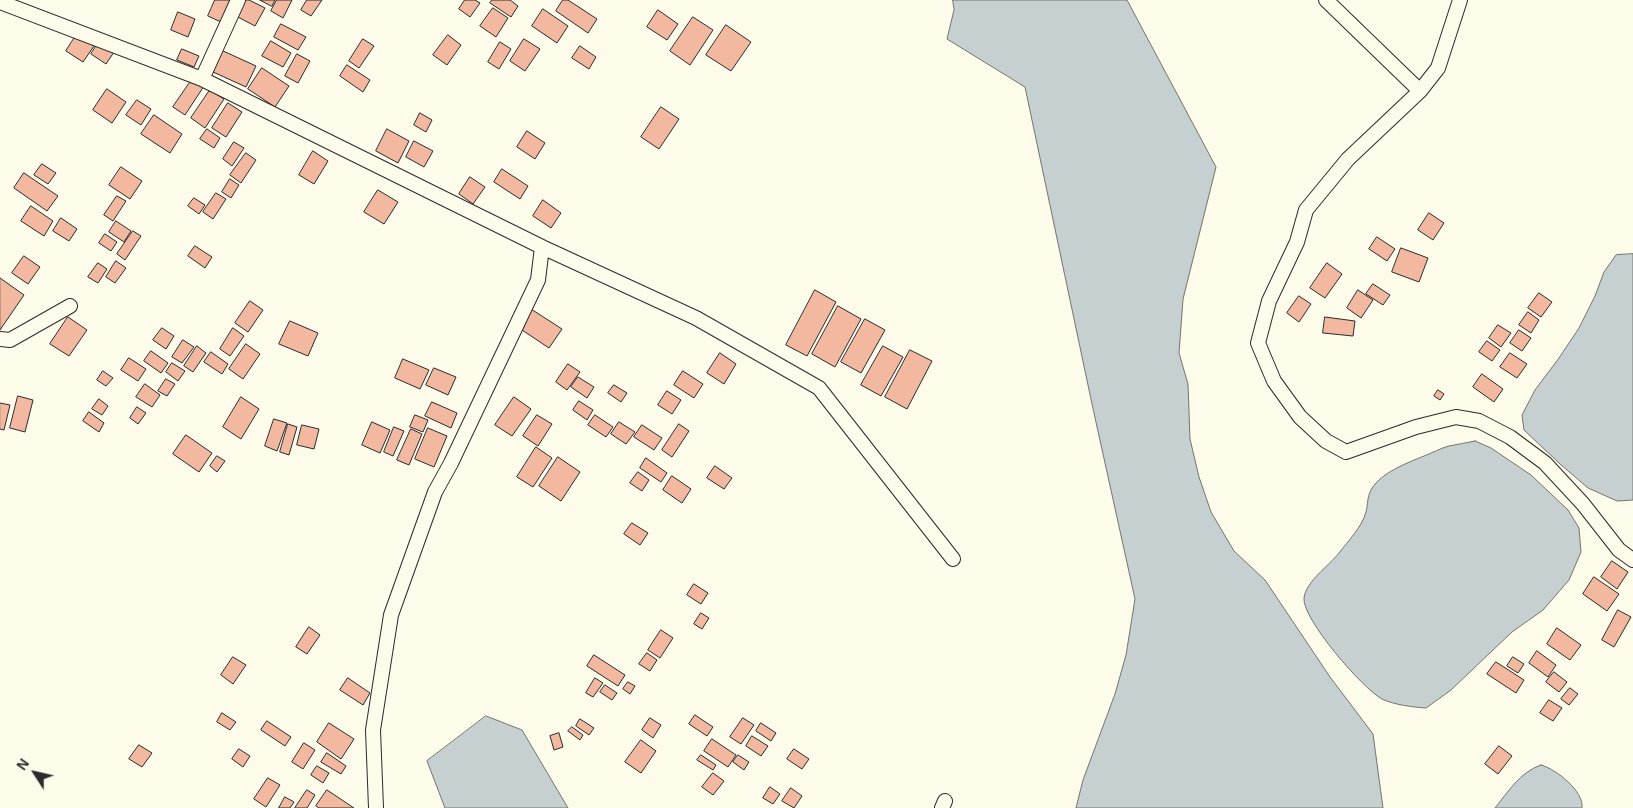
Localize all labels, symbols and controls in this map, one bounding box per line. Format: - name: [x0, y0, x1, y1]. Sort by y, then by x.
- north arrow: [10, 748, 60, 798]
- text: N: [13, 756, 32, 773]

